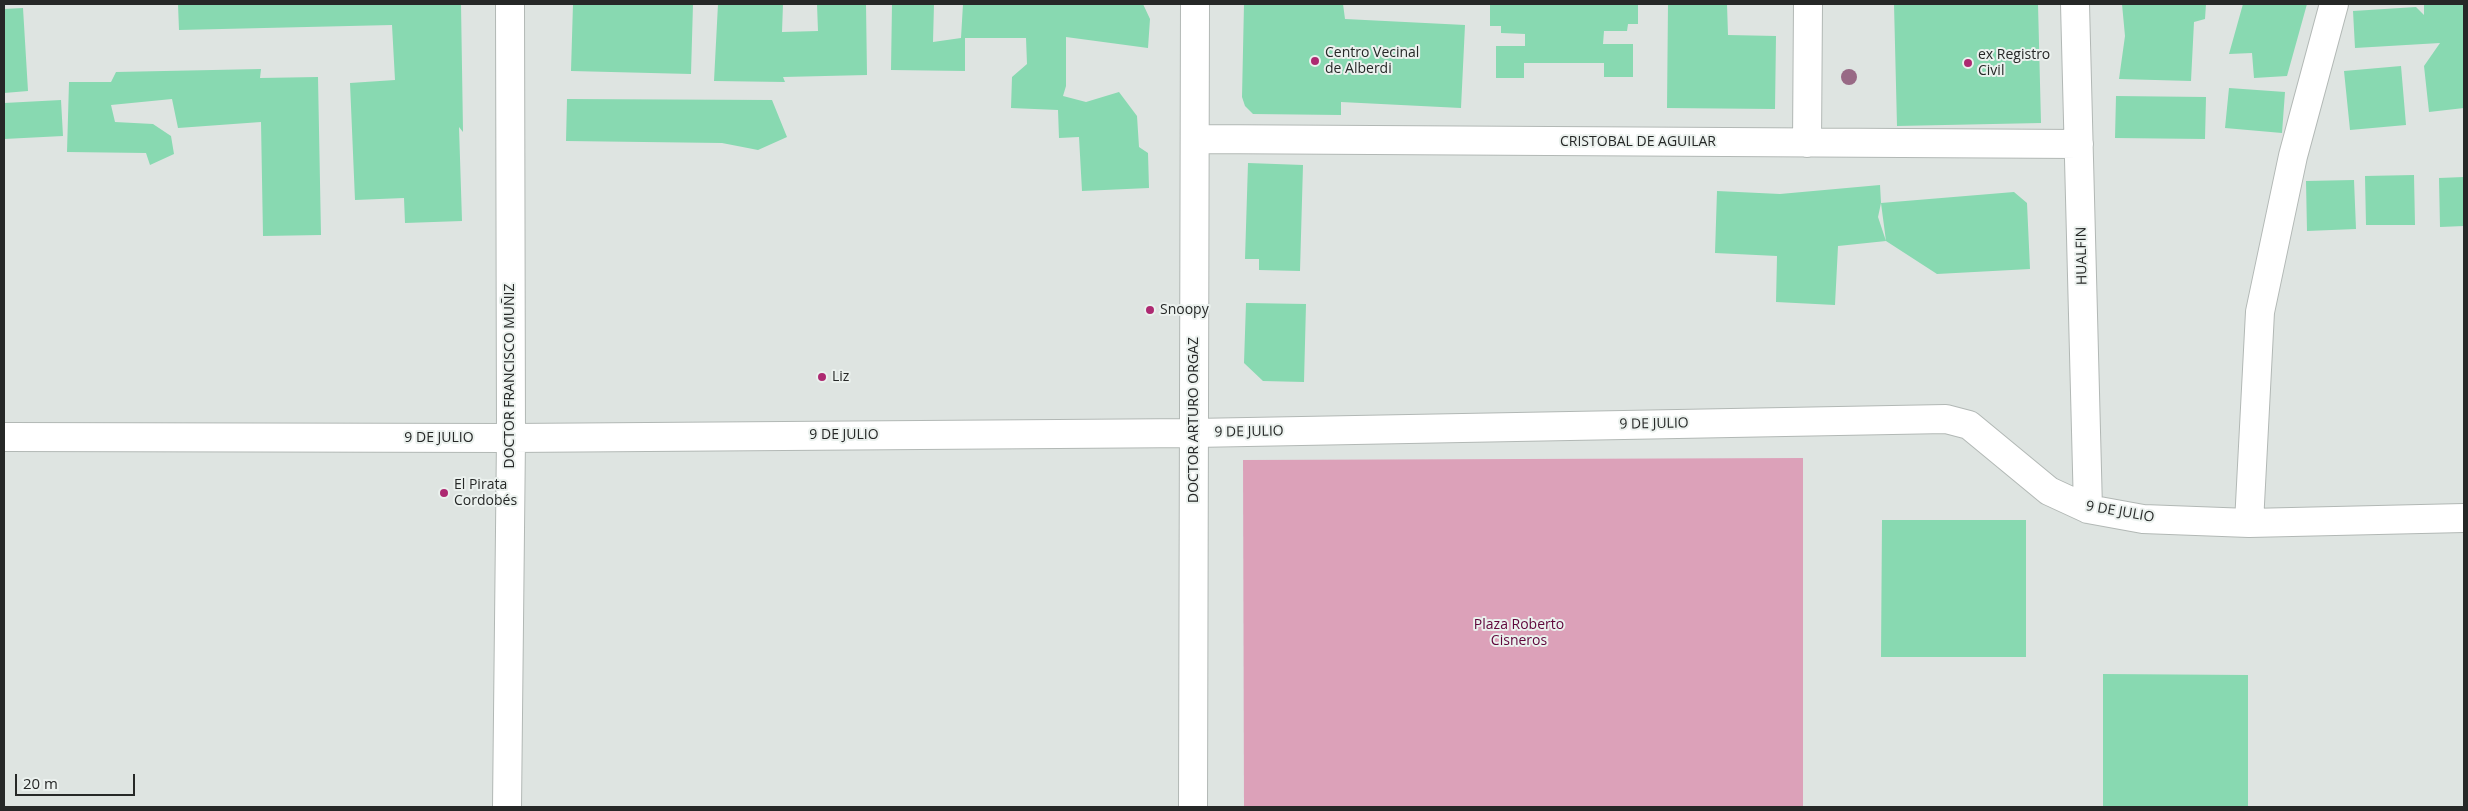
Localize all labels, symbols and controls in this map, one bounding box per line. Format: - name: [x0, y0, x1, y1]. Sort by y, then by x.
- place label: Centro Vecinal de Alberdi: [1325, 45, 1419, 78]
- place label: ex Registro Civil: [1978, 47, 2050, 80]
- marker: Centro Vecinal de Alberdi: [1309, 55, 1321, 67]
- marker: ex Registro Civil: [1962, 57, 1974, 69]
- street label: CRISTOBAL DE AGUILAR: [1560, 134, 1716, 150]
- street label: HUALFIN: [2073, 227, 2091, 285]
- street label: DOCTOR FRANCISCO MUÑIZ: [502, 283, 518, 469]
- place label: Snoopy: [1160, 302, 1209, 318]
- marker: Snoopy: [1144, 304, 1156, 316]
- street label: DOCTOR ARTURO ORGAZ: [1186, 337, 1202, 503]
- place label: Liz: [832, 369, 849, 385]
- marker: Liz: [816, 371, 828, 383]
- street label: 9 DE JULIO: [1619, 415, 1689, 433]
- street label: 9 DE JULIO: [1214, 423, 1284, 441]
- street label: 9 DE JULIO: [809, 427, 879, 443]
- street label: 9 DE JULIO: [404, 430, 474, 446]
- place label: El Pirata Cordobés: [454, 477, 517, 510]
- marker: El Pirata Cordobés: [438, 487, 450, 499]
- street label: 9 DE JULIO: [2084, 498, 2156, 526]
- park label: Plaza Roberto Cisneros: [1474, 617, 1564, 650]
- scale bar: [18, 764, 138, 796]
- text: 20 m: [23, 773, 58, 793]

